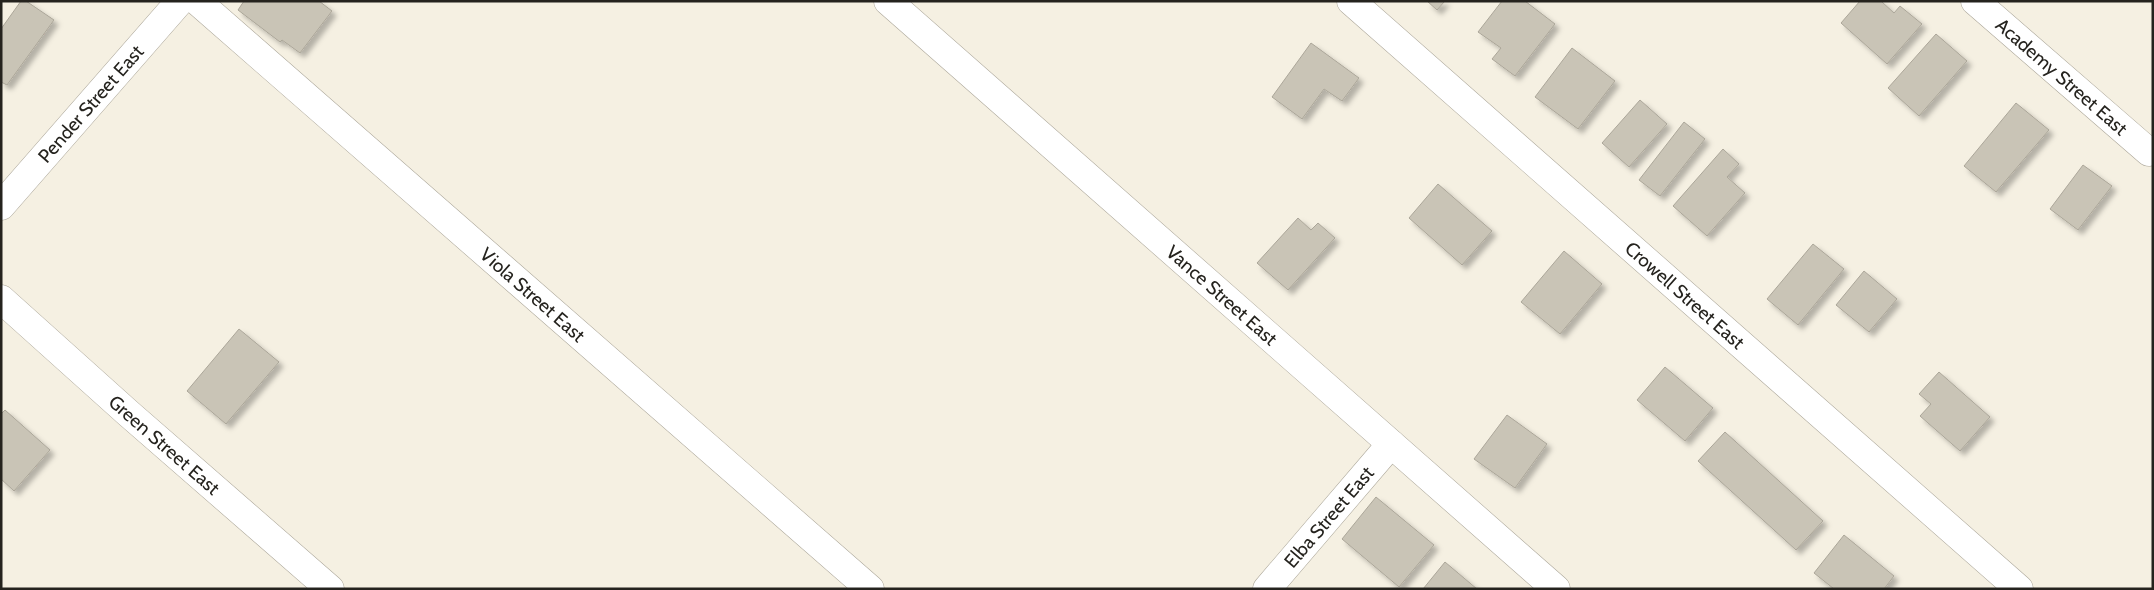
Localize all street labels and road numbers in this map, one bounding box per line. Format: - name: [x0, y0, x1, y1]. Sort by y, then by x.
- street label: Academy Street East: [1991, 13, 2133, 140]
- street label: Pender Street East: [33, 40, 148, 167]
- street label: Crowell Street East: [1621, 236, 1750, 354]
- street label: Vance Street East: [1162, 240, 1283, 350]
- street label: Viola Street East: [476, 242, 591, 347]
- street label: Green Street East: [104, 390, 225, 500]
- street label: Elba Street East: [1279, 461, 1379, 572]

